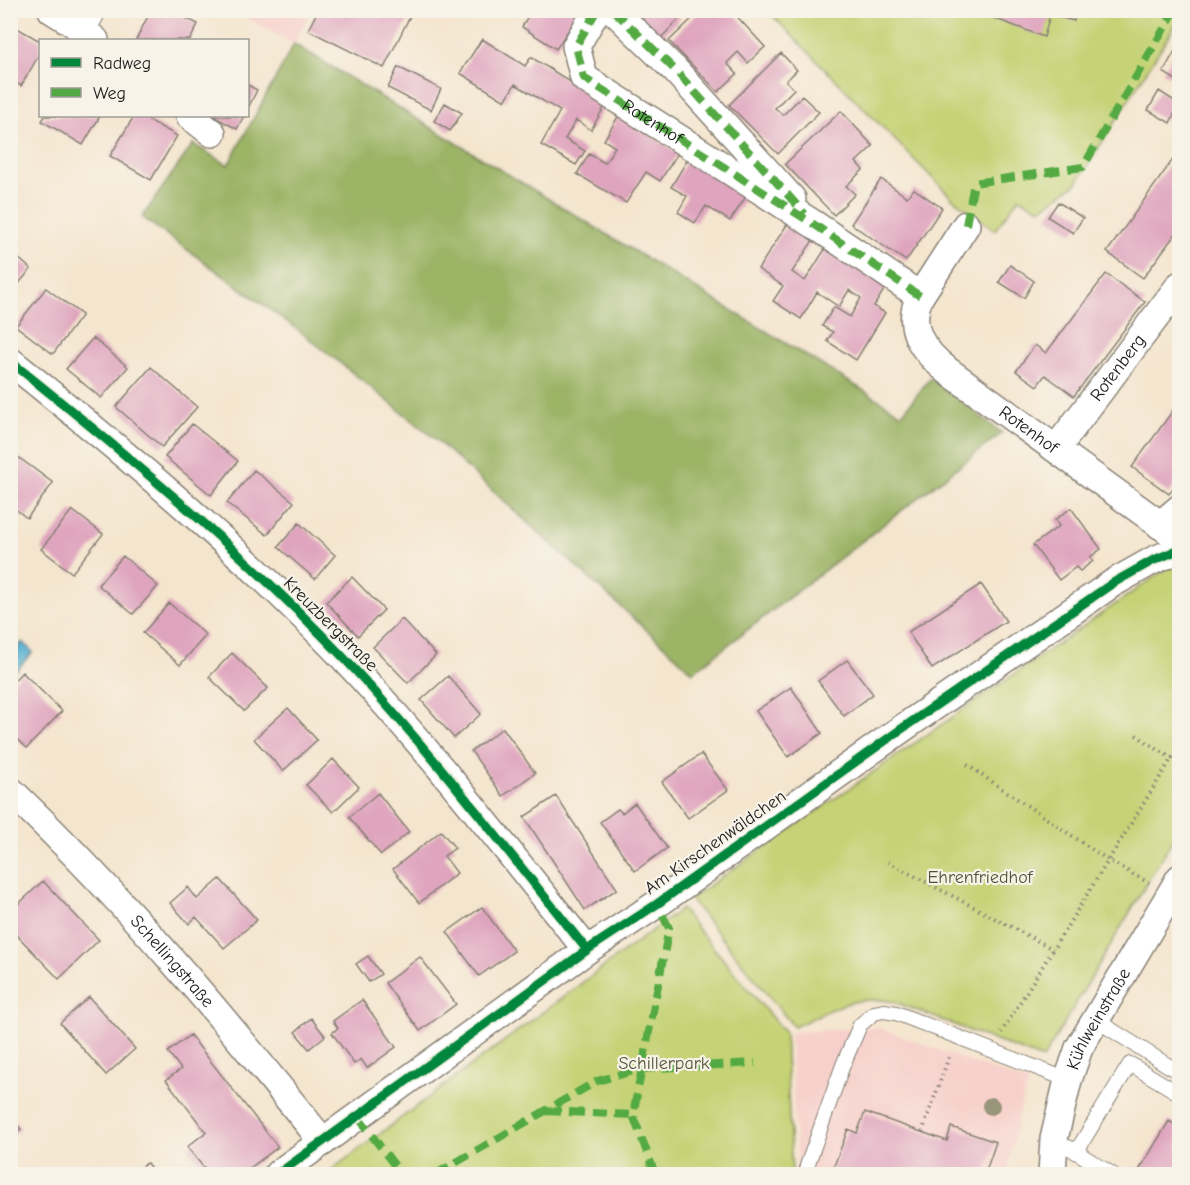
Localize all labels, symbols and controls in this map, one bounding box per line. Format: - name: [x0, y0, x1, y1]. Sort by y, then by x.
- legend: [39, 39, 249, 117]
- text: Radweg: [93, 53, 151, 74]
- text: Weg: [93, 83, 126, 104]
- street label: Rotenhof: [618, 95, 687, 150]
- street label: Rotenberg: [1086, 330, 1150, 406]
- street label: Rotenhof: [995, 402, 1063, 459]
- street label: Kreuzbergstraße: [279, 573, 382, 676]
- street label: Am Kirschenwäldchen: [640, 786, 790, 899]
- park label: Ehrenfriedhof: [927, 867, 1034, 888]
- street label: Schellingstraße: [126, 911, 218, 1012]
- street label: Kühlweinstraße: [1062, 964, 1135, 1073]
- park label: Schillerpark: [618, 1053, 710, 1074]

